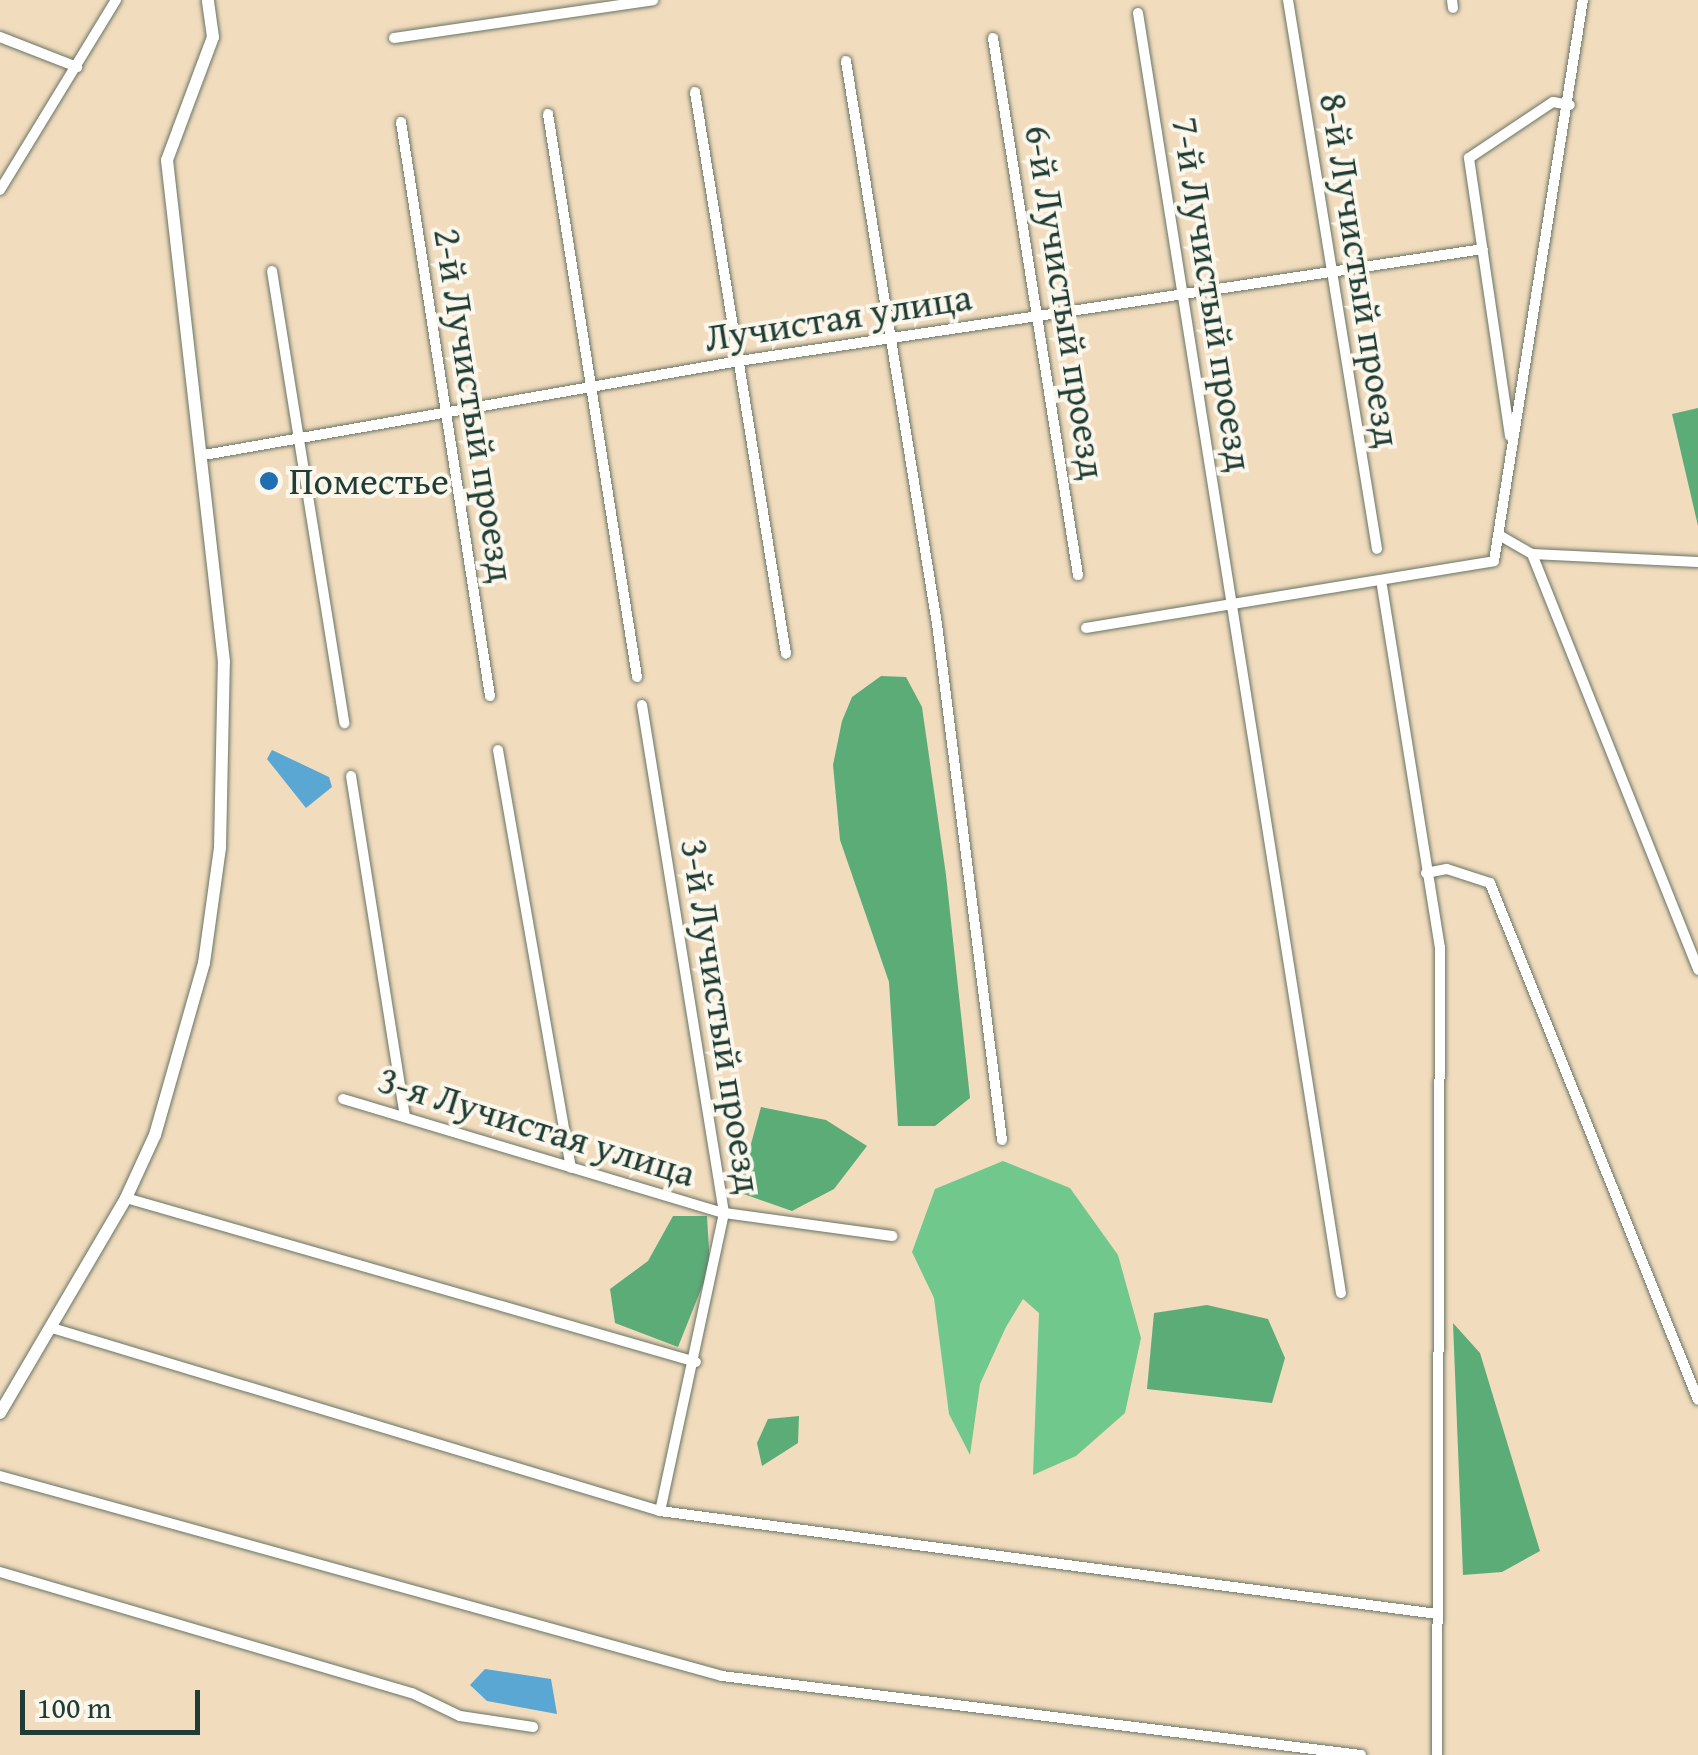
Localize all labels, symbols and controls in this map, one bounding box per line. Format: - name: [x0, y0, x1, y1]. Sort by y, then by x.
- street label: 8-й Лучистый проезд: [1310, 90, 1412, 450]
- street label: 7-й Лучистый проезд: [1162, 114, 1264, 474]
- street label: 6-й Лучистый проезд: [1015, 122, 1117, 482]
- street label: 2-й Лучистый проезд: [424, 225, 526, 585]
- street label: Лучистая улица: [701, 273, 975, 361]
- place label: Поместье: [289, 458, 449, 504]
- marker: Поместье: [258, 470, 280, 492]
- street label: 3-й Лучистый проезд: [671, 836, 773, 1196]
- street label: 3-я Лучистая улица: [373, 1056, 701, 1196]
- scale bar: [25, 1670, 205, 1732]
- text: 100 m: [37, 1685, 111, 1729]

